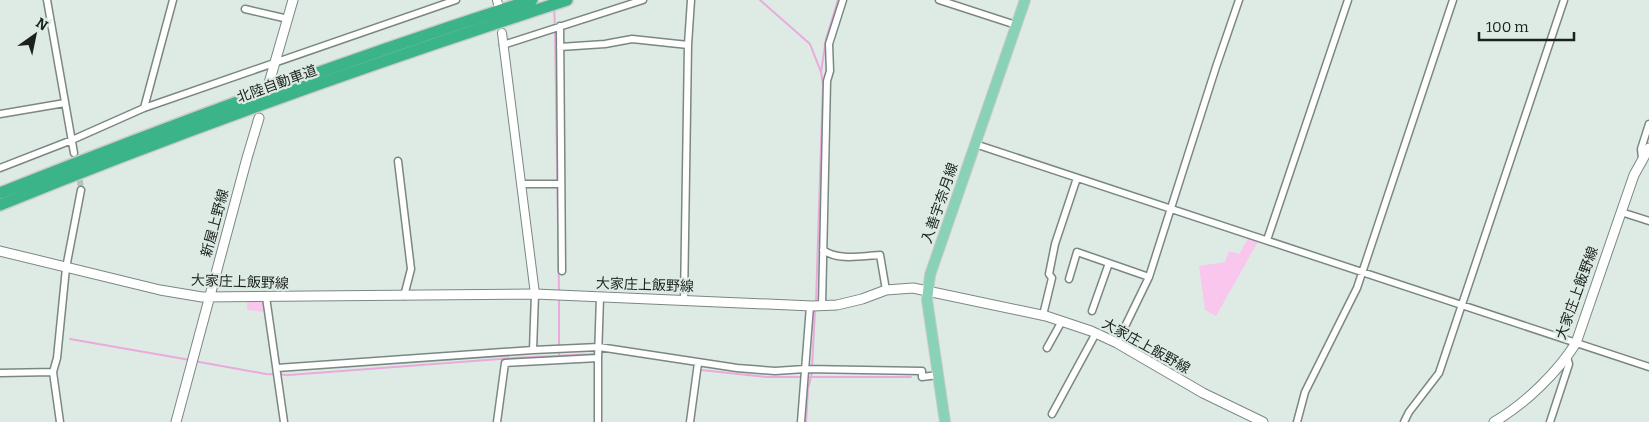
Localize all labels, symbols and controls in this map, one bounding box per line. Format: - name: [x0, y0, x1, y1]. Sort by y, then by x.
- north arrow: [10, 10, 60, 60]
- scale bar: [1479, 10, 1574, 42]
- text: N: [33, 14, 51, 35]
- text: 100 m: [1486, 18, 1529, 36]
- street label: 北陸自動車道: [235, 62, 319, 106]
- street label: 入善宇奈月線: [918, 161, 962, 245]
- street label: 新屋上野線: [198, 187, 232, 259]
- street label: 大家庄上飯野線: [1552, 244, 1602, 342]
- street label: 大家庄上飯野線: [191, 272, 289, 292]
- street label: 大家庄上飯野線: [596, 275, 694, 295]
- street label: 大家庄上飯野線: [1099, 315, 1193, 377]

